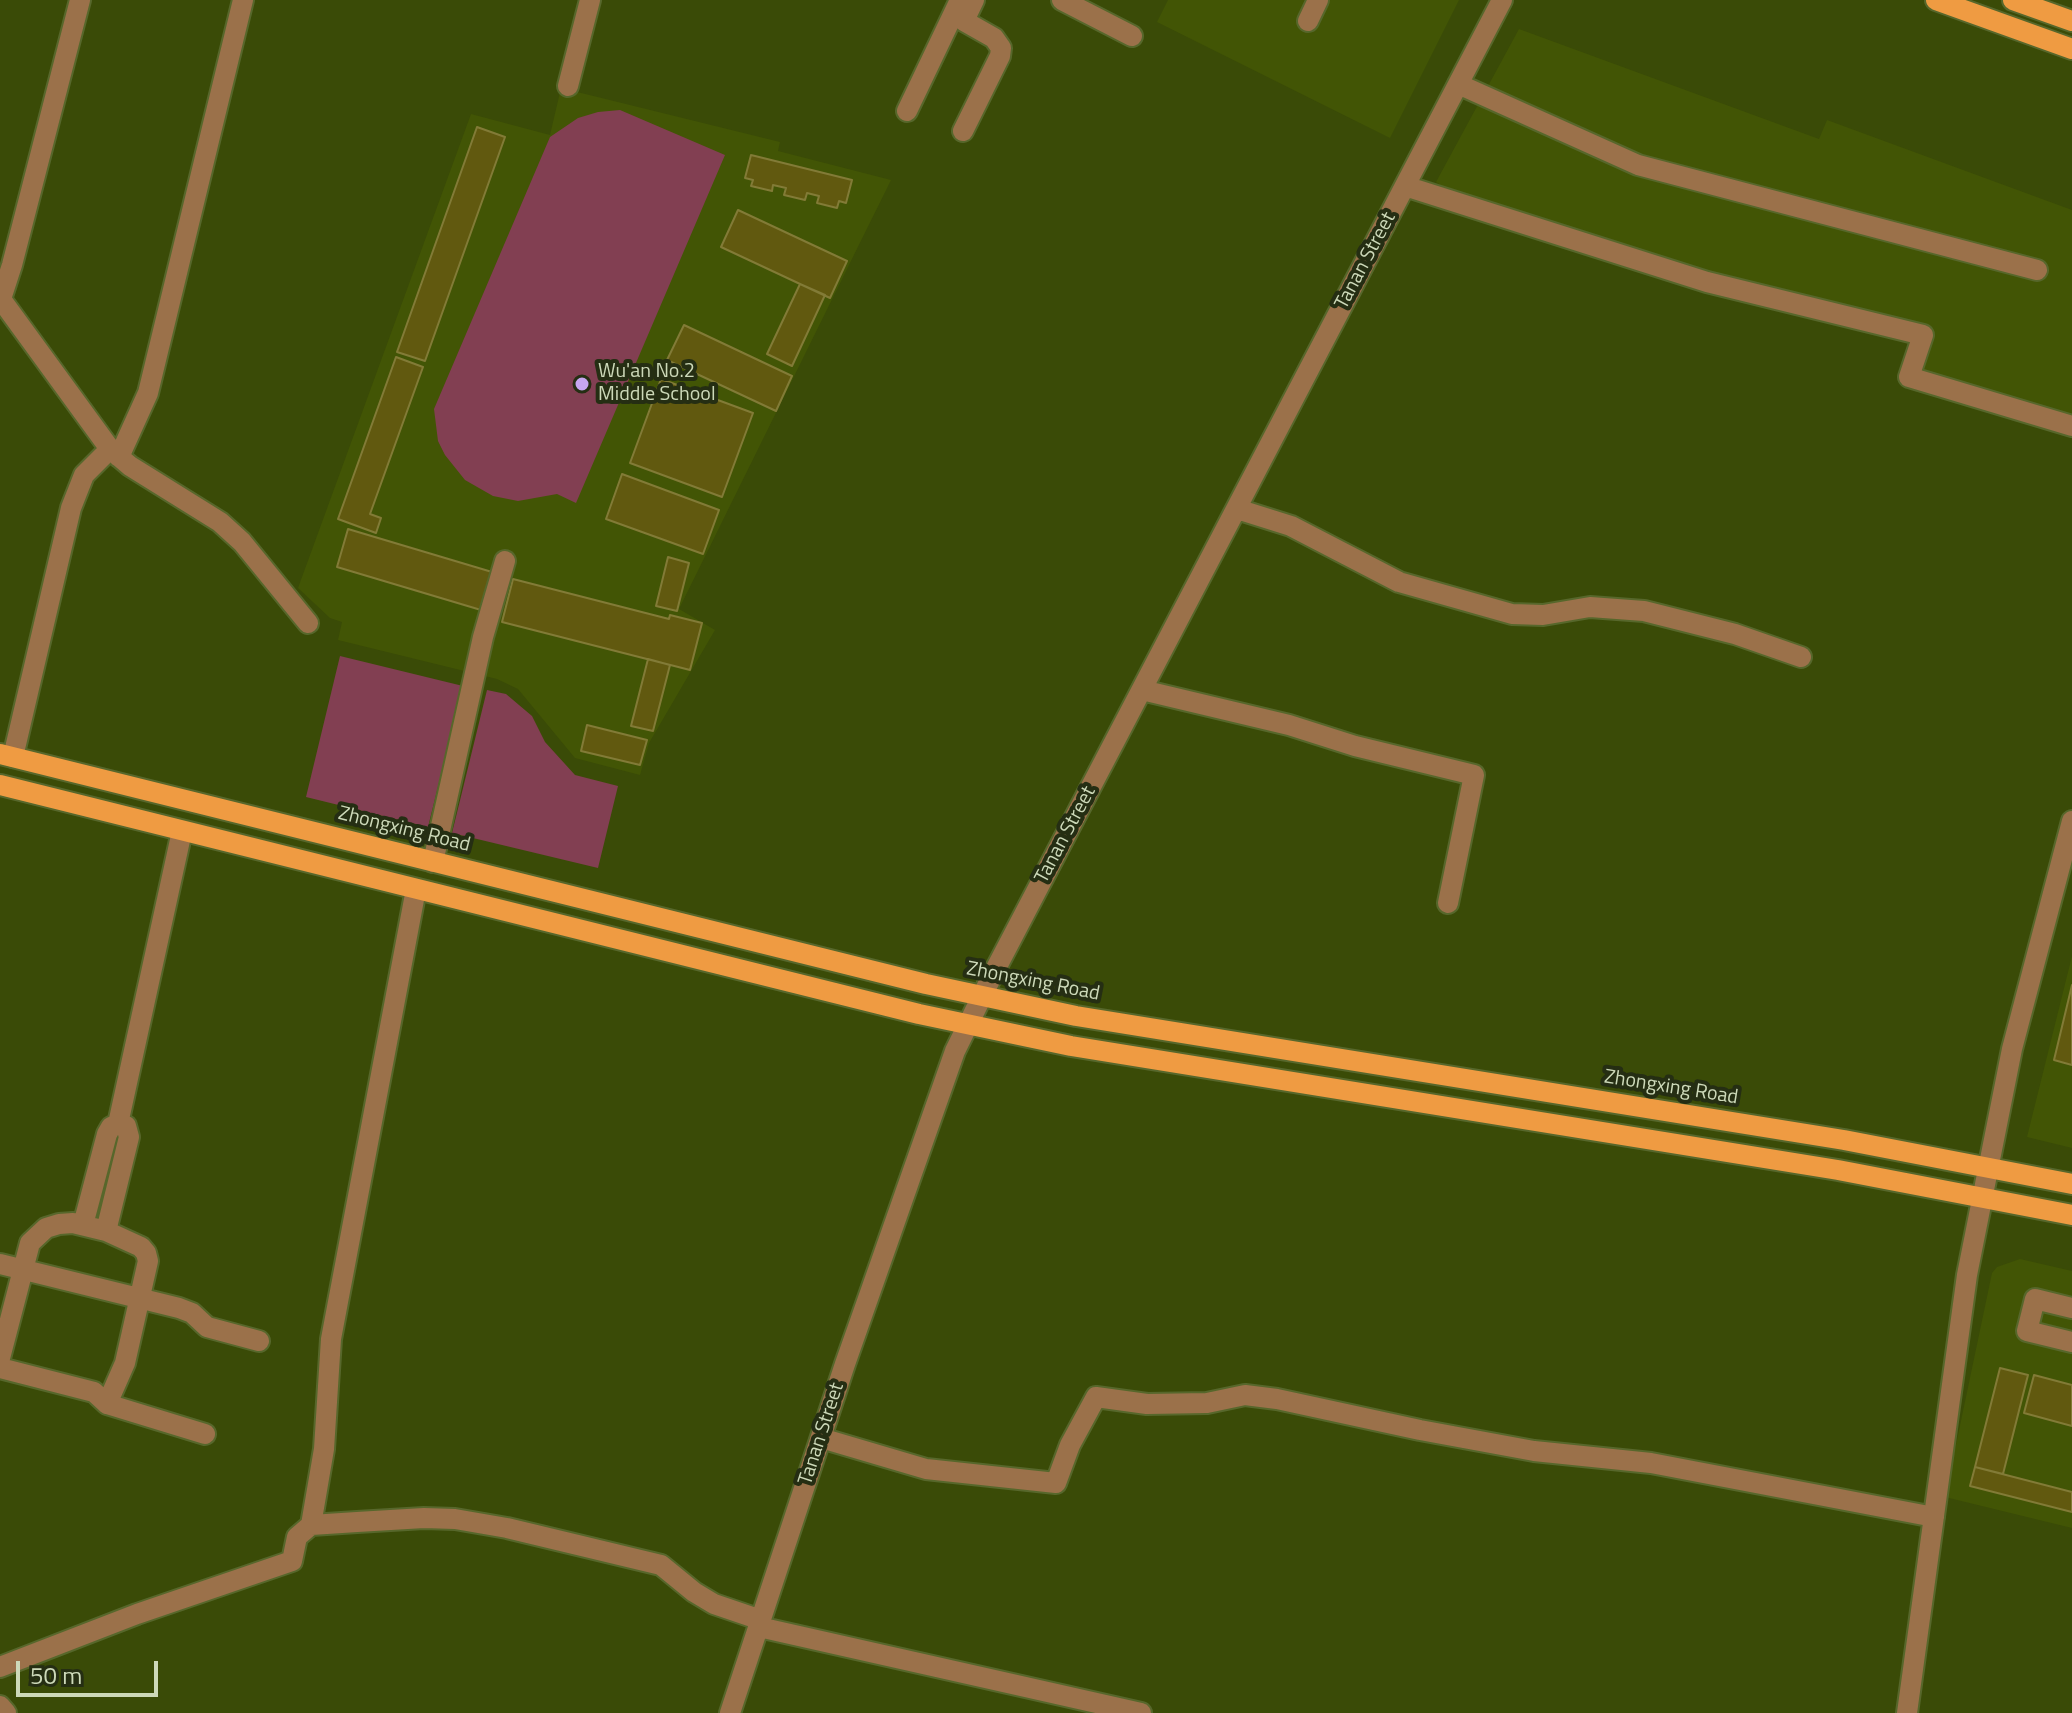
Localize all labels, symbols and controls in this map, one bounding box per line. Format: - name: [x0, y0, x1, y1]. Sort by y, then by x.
- street label: Tanan Street: [1330, 208, 1402, 314]
- place label: Wu'an No.2 Middle School: [598, 360, 715, 407]
- marker: Wu'an No.2 Middle School: [573, 375, 591, 393]
- street label: Tanan Street: [1030, 782, 1102, 888]
- street label: Zhongxing Road: [336, 802, 472, 858]
- street label: Zhongxing Road: [964, 957, 1102, 1007]
- street label: Zhongxing Road: [1602, 1066, 1740, 1110]
- street label: Tanan Street: [794, 1380, 850, 1488]
- scale bar: [20, 1645, 162, 1695]
- text: 50 m: [30, 1657, 82, 1693]

